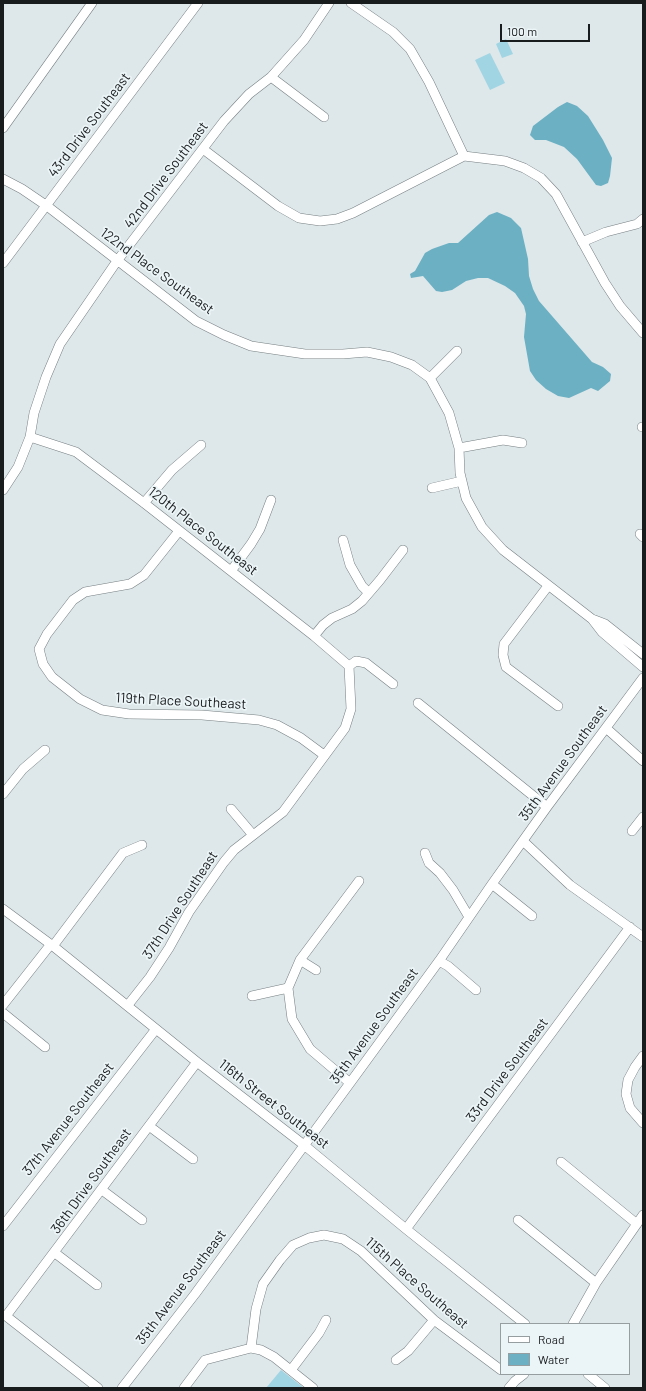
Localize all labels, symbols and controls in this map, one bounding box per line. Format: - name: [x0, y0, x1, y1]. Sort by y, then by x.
- scale bar: [502, 16, 592, 42]
- text: 100 m: [507, 24, 537, 38]
- street label: 43rd Drive Southeast: [44, 69, 134, 181]
- street label: 42nd Drive Southeast: [120, 118, 212, 232]
- street label: 122nd Place Southeast: [97, 224, 217, 318]
- street label: 120th Place Southeast: [145, 483, 261, 579]
- street label: 119th Place Southeast: [115, 689, 247, 713]
- street label: 35th Avenue Southeast: [515, 702, 611, 824]
- street label: 37th Drive Southeast: [139, 848, 221, 962]
- street label: 35th Avenue Southeast: [326, 965, 422, 1087]
- street label: 33rd Drive Southeast: [462, 1015, 552, 1125]
- street label: 116th Street Southeast: [215, 1056, 333, 1152]
- street label: 37th Avenue Southeast: [19, 1059, 117, 1179]
- street label: 36th Drive Southeast: [47, 1125, 135, 1237]
- street label: 35th Avenue Southeast: [132, 1226, 230, 1348]
- street label: 115th Place Southeast: [362, 1234, 472, 1332]
- legend: [500, 1323, 630, 1375]
- text: Road: [538, 1332, 565, 1346]
- text: Water: [538, 1352, 569, 1366]

